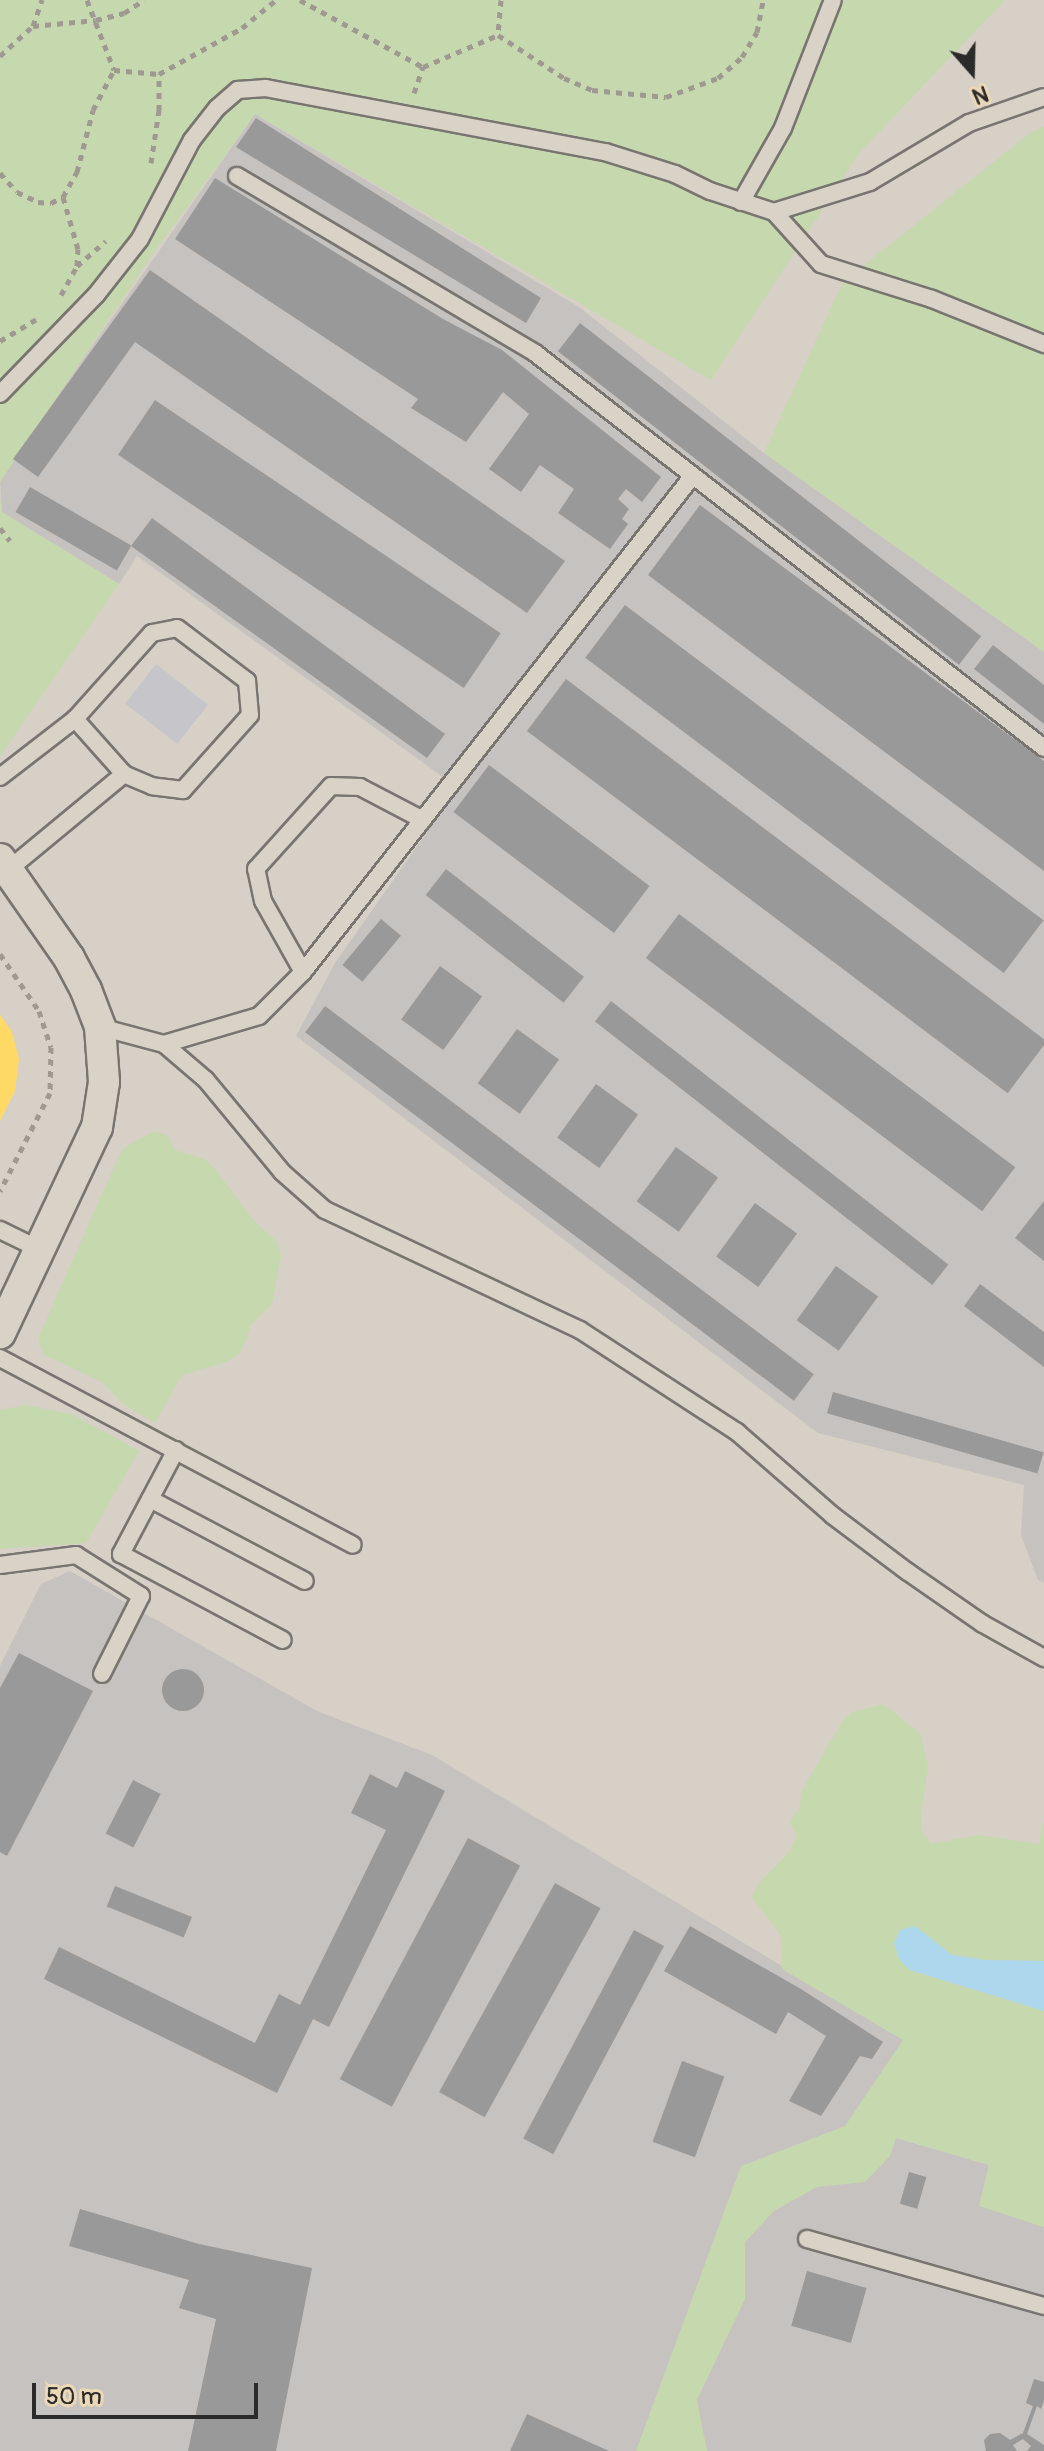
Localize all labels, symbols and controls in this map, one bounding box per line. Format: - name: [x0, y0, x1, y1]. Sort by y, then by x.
- north arrow: [932, 32, 1012, 112]
- text: N: [968, 79, 992, 110]
- scale bar: [36, 2367, 262, 2417]
- text: 50 m: [46, 2382, 102, 2411]

